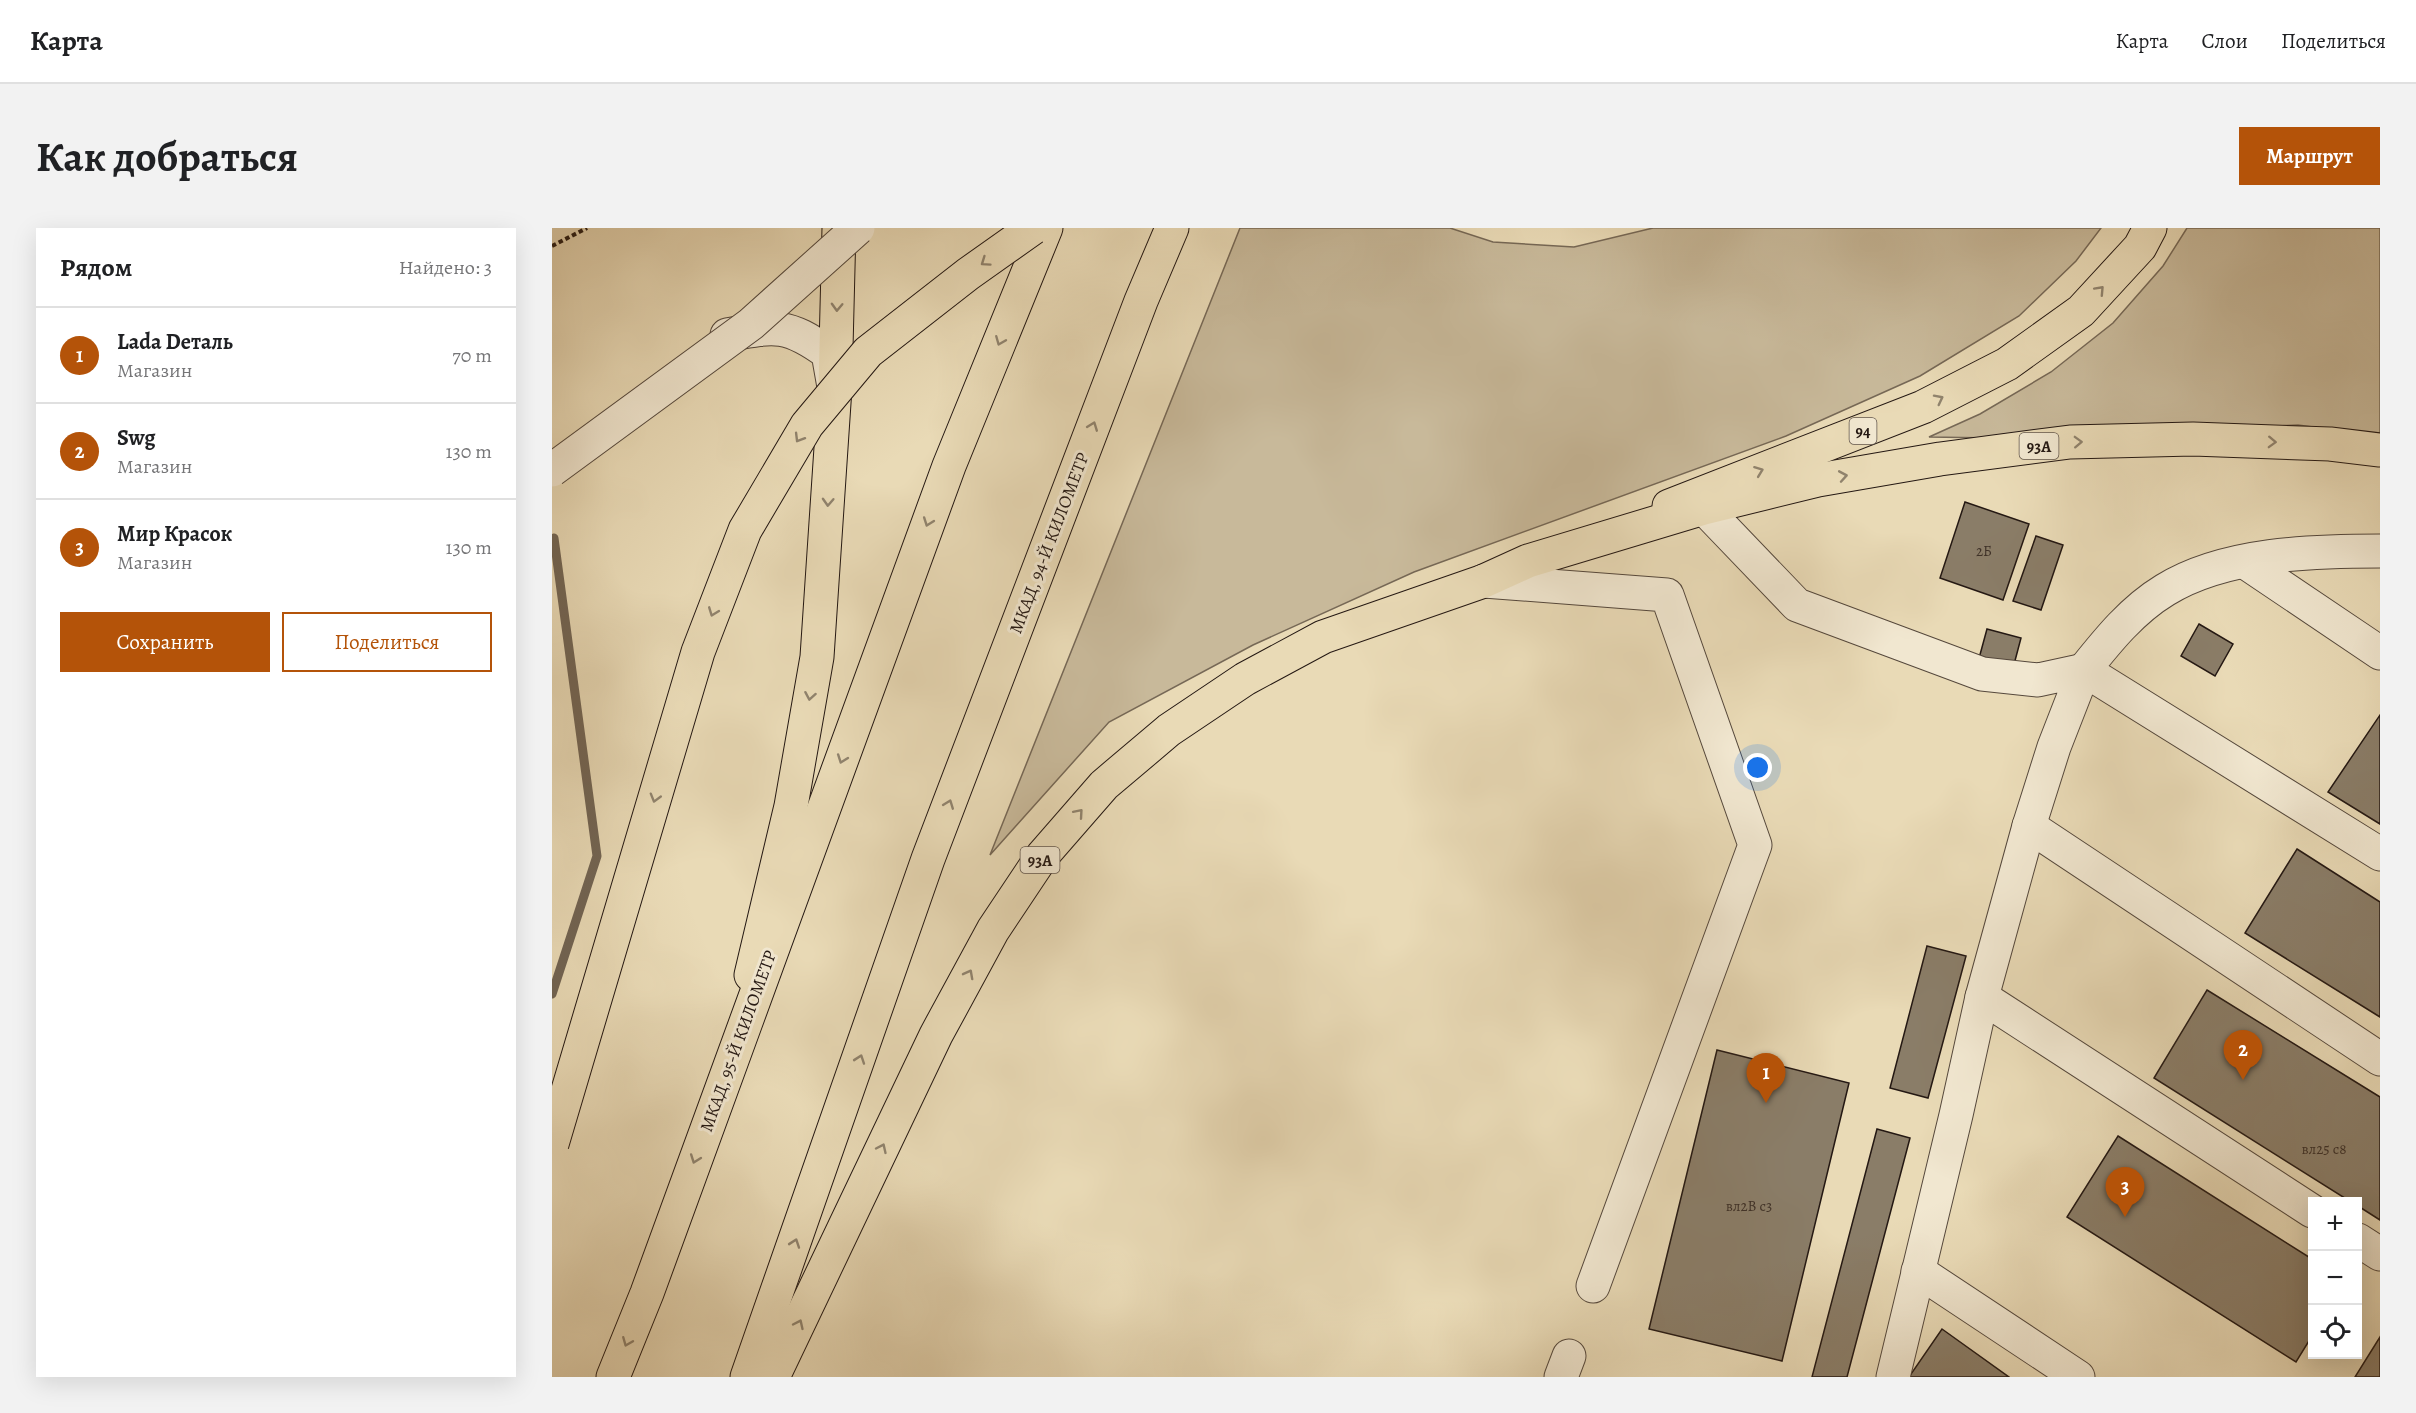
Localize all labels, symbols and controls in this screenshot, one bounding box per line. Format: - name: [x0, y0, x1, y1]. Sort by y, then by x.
- text: Карта: [30, 22, 103, 60]
- text: Карта: [2115, 27, 2168, 55]
- text: Слои: [2201, 27, 2248, 55]
- text: Поделиться: [2281, 27, 2386, 55]
- button: Маршрут: [2239, 127, 2380, 185]
- text: Как добраться: [36, 128, 298, 185]
- text: Рядом: [60, 250, 132, 285]
- text: Найдено: 3: [399, 254, 492, 281]
- one-way arrow: [981, 254, 992, 265]
- one-way arrow: [2093, 286, 2104, 297]
- one-way arrow: [831, 303, 843, 312]
- text: Lada Dеталь: [117, 327, 233, 357]
- one-way arrow: [995, 334, 1007, 345]
- text: 1: [76, 342, 83, 369]
- text: 70 m: [452, 342, 492, 369]
- text: Магазин: [117, 357, 192, 384]
- one-way arrow: [1933, 394, 1944, 406]
- road number: 94: [1850, 418, 1876, 444]
- one-way arrow: [1086, 421, 1099, 432]
- text: Swg: [117, 423, 156, 453]
- one-way arrow: [795, 432, 807, 442]
- road number: 93A: [2020, 433, 2058, 459]
- one-way arrow: [2073, 435, 2082, 448]
- one-way arrow: [2268, 436, 2277, 448]
- text: 2: [75, 438, 84, 465]
- text: 130 m: [446, 438, 492, 465]
- street label: МКАД, 94-Й КИЛОМЕТР: [1003, 449, 1095, 637]
- text: Магазин: [117, 453, 192, 480]
- one-way arrow: [1753, 466, 1763, 479]
- one-way arrow: [1838, 470, 1848, 483]
- one-way arrow: [822, 498, 835, 507]
- one-way arrow: [923, 516, 936, 527]
- text: Мир Красок: [117, 519, 232, 549]
- text: 3: [75, 534, 84, 561]
- text: 130 m: [446, 534, 492, 561]
- house number: 2Б: [1976, 541, 1992, 561]
- text: Магазин: [117, 549, 192, 576]
- one-way arrow: [708, 606, 720, 617]
- button: Сохранить: [60, 612, 270, 672]
- button: Поделиться: [282, 612, 492, 672]
- one-way arrow: [805, 692, 817, 701]
- one-way arrow: [836, 753, 849, 764]
- your location: [1743, 753, 1772, 782]
- one-way arrow: [649, 793, 662, 803]
- one-way arrow: [942, 800, 954, 811]
- one-way arrow: [1072, 809, 1083, 820]
- road number: 93A: [1020, 847, 1060, 873]
- street label: МКАД, 95-Й КИЛОМЕТР: [694, 947, 782, 1135]
- one-way arrow: [962, 969, 973, 980]
- pin: 2: [2224, 1030, 2262, 1080]
- one-way arrow: [852, 1054, 865, 1065]
- pin: 1: [1746, 1054, 1786, 1103]
- house number: вл25 с8: [2302, 1139, 2346, 1159]
- one-way arrow: [875, 1144, 887, 1155]
- one-way arrow: [690, 1153, 703, 1164]
- pin: 3: [2106, 1168, 2144, 1217]
- house number: вл2В с3: [1726, 1196, 1772, 1216]
- map controls: [2308, 1197, 2362, 1359]
- button: +: [2308, 1197, 2362, 1251]
- one-way arrow: [787, 1238, 800, 1249]
- button: −: [2308, 1251, 2362, 1305]
- button: locate: [2308, 1305, 2362, 1359]
- one-way arrow: [791, 1320, 803, 1331]
- one-way arrow: [622, 1336, 635, 1347]

